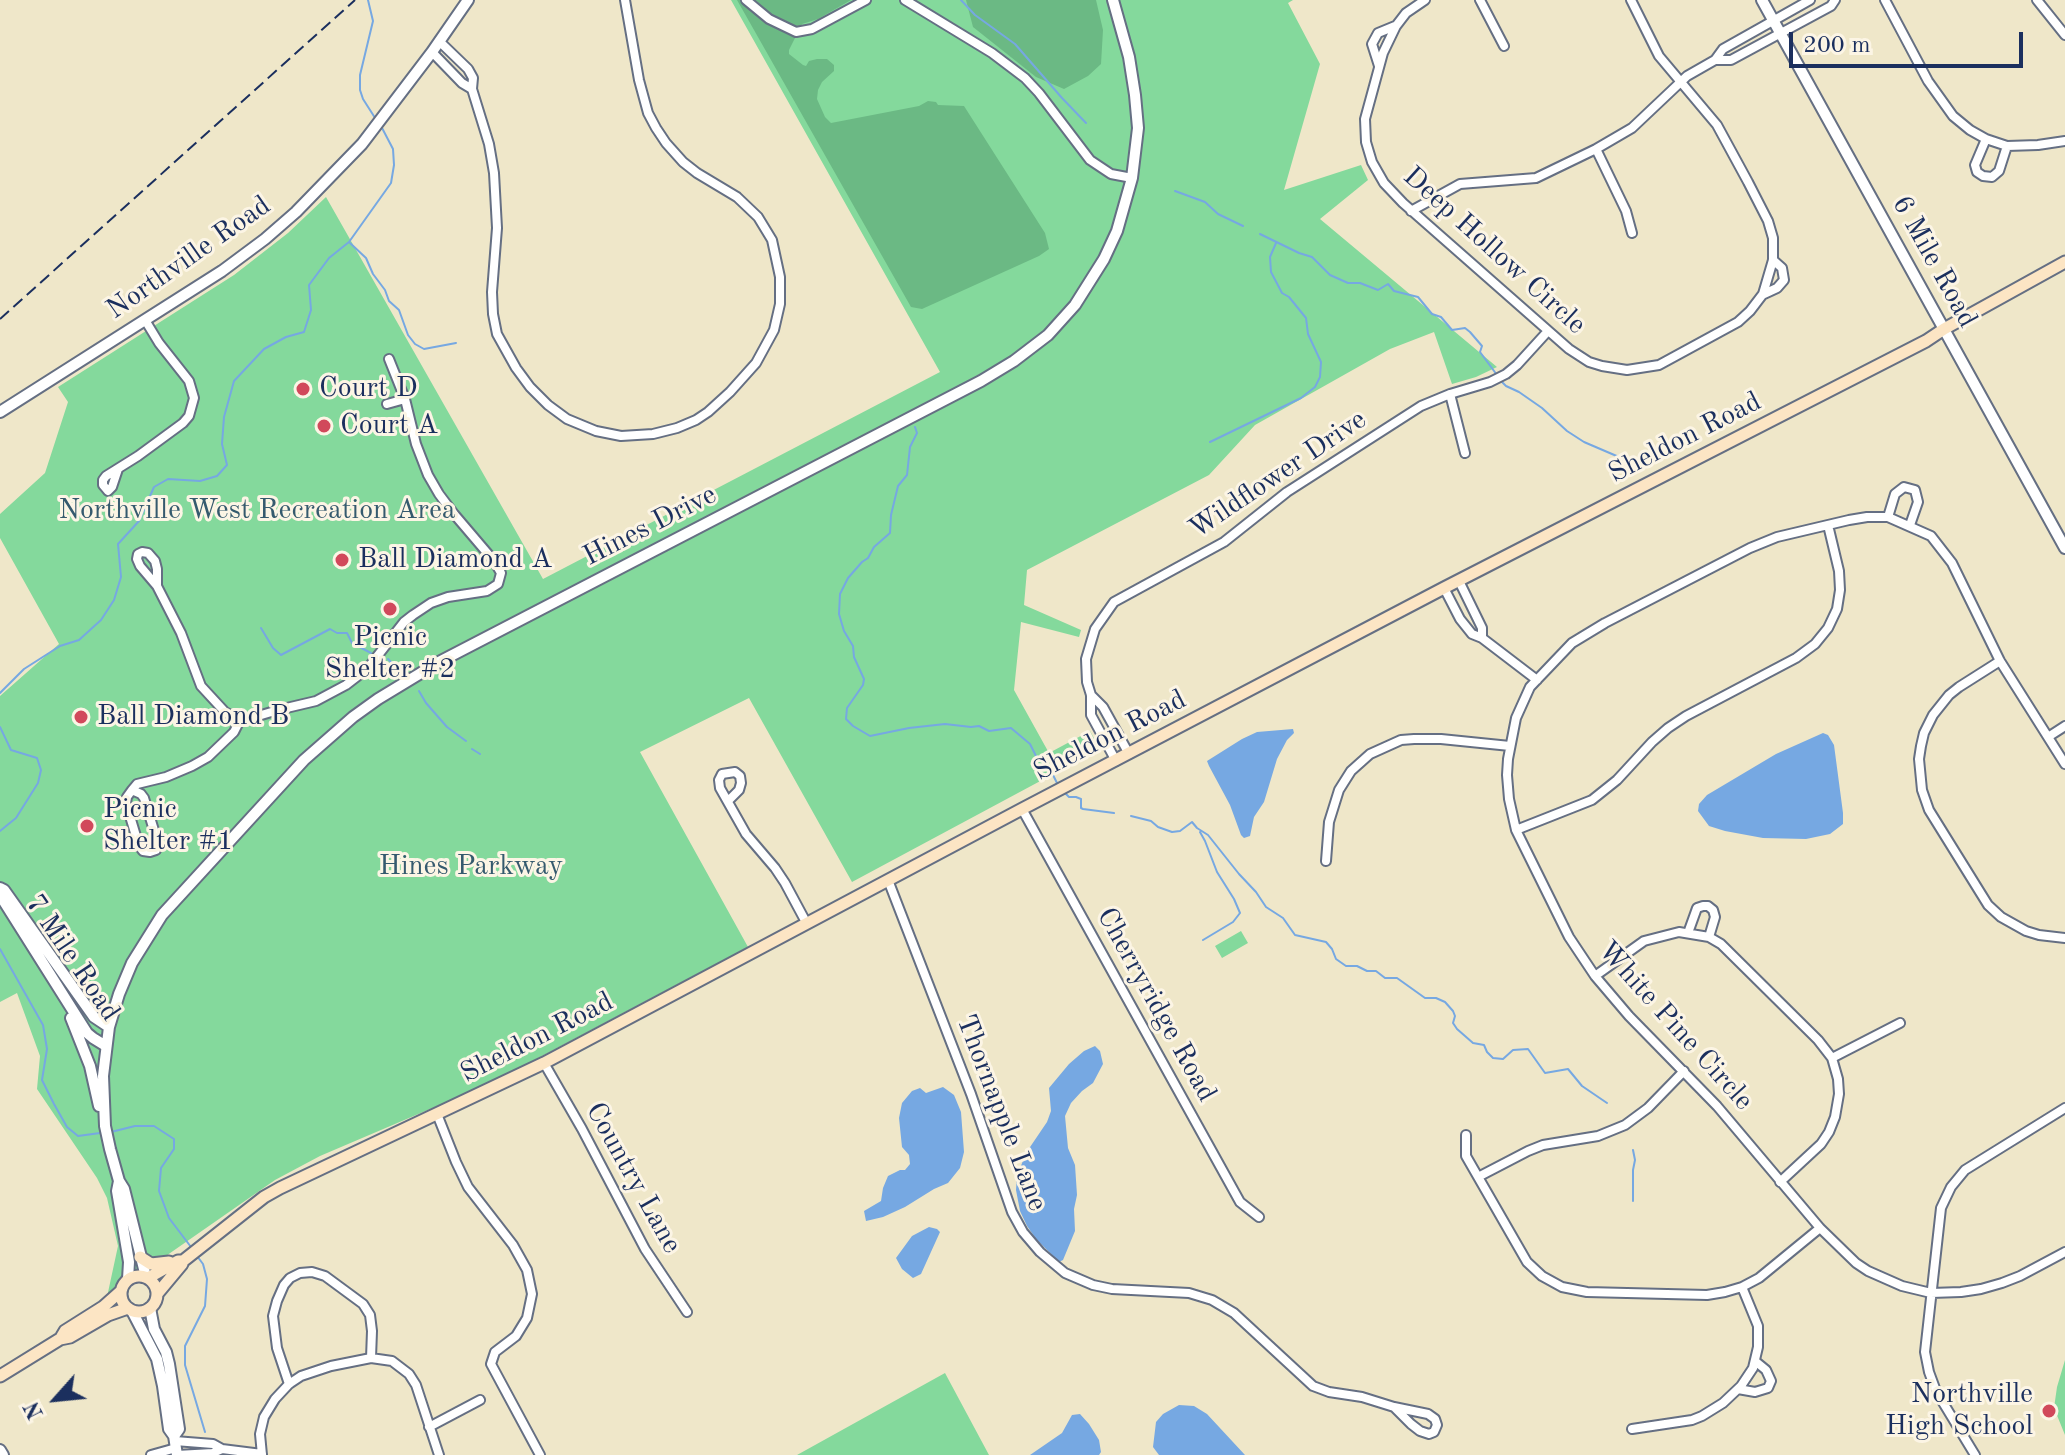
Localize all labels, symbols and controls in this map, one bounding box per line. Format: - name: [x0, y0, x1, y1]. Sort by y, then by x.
- scale bar: [1793, 16, 2027, 66]
- text: 200 m: [1803, 34, 1871, 58]
- street label: Deep Hollow Circle: [1396, 160, 1592, 342]
- street label: Northville Road: [100, 189, 278, 327]
- street label: 6 Mile Road: [1884, 190, 1984, 334]
- place label: Court D: [319, 372, 418, 406]
- marker: Court D: [294, 380, 312, 398]
- street label: Sheldon Road: [1603, 385, 1767, 491]
- street label: Wildflower Drive: [1183, 403, 1373, 547]
- place label: Court A: [340, 409, 438, 443]
- marker: Court A: [315, 417, 333, 435]
- street label: Hines Drive: [578, 478, 722, 574]
- park label: Northville West Recreation Area: [58, 494, 456, 528]
- place label: Ball Diamond A: [358, 543, 552, 577]
- marker: Ball Diamond A: [333, 551, 351, 569]
- marker: Picnic Shelter #2: [381, 600, 399, 618]
- place label: Picnic Shelter #2: [325, 621, 455, 687]
- street label: Sheldon Road: [1028, 683, 1192, 789]
- place label: Ball Diamond B: [97, 700, 289, 734]
- marker: Ball Diamond B: [72, 708, 90, 726]
- place label: Picnic Shelter #1: [103, 793, 233, 859]
- marker: Picnic Shelter #1: [78, 817, 96, 835]
- park label: Hines Parkway: [379, 850, 563, 884]
- street label: 7 Mile Road: [17, 888, 127, 1028]
- street label: Cherryridge Road: [1089, 902, 1223, 1108]
- street label: White Pine Circle: [1590, 934, 1760, 1118]
- street label: Sheldon Road: [455, 985, 619, 1091]
- street label: Thornapple Lane: [948, 1010, 1054, 1216]
- street label: Country Lane: [578, 1097, 688, 1259]
- north arrow: [16, 1359, 96, 1439]
- place label: Northville High School: [1885, 1378, 2033, 1444]
- text: N: [21, 1397, 48, 1422]
- marker: Northville High School: [2040, 1402, 2058, 1420]

